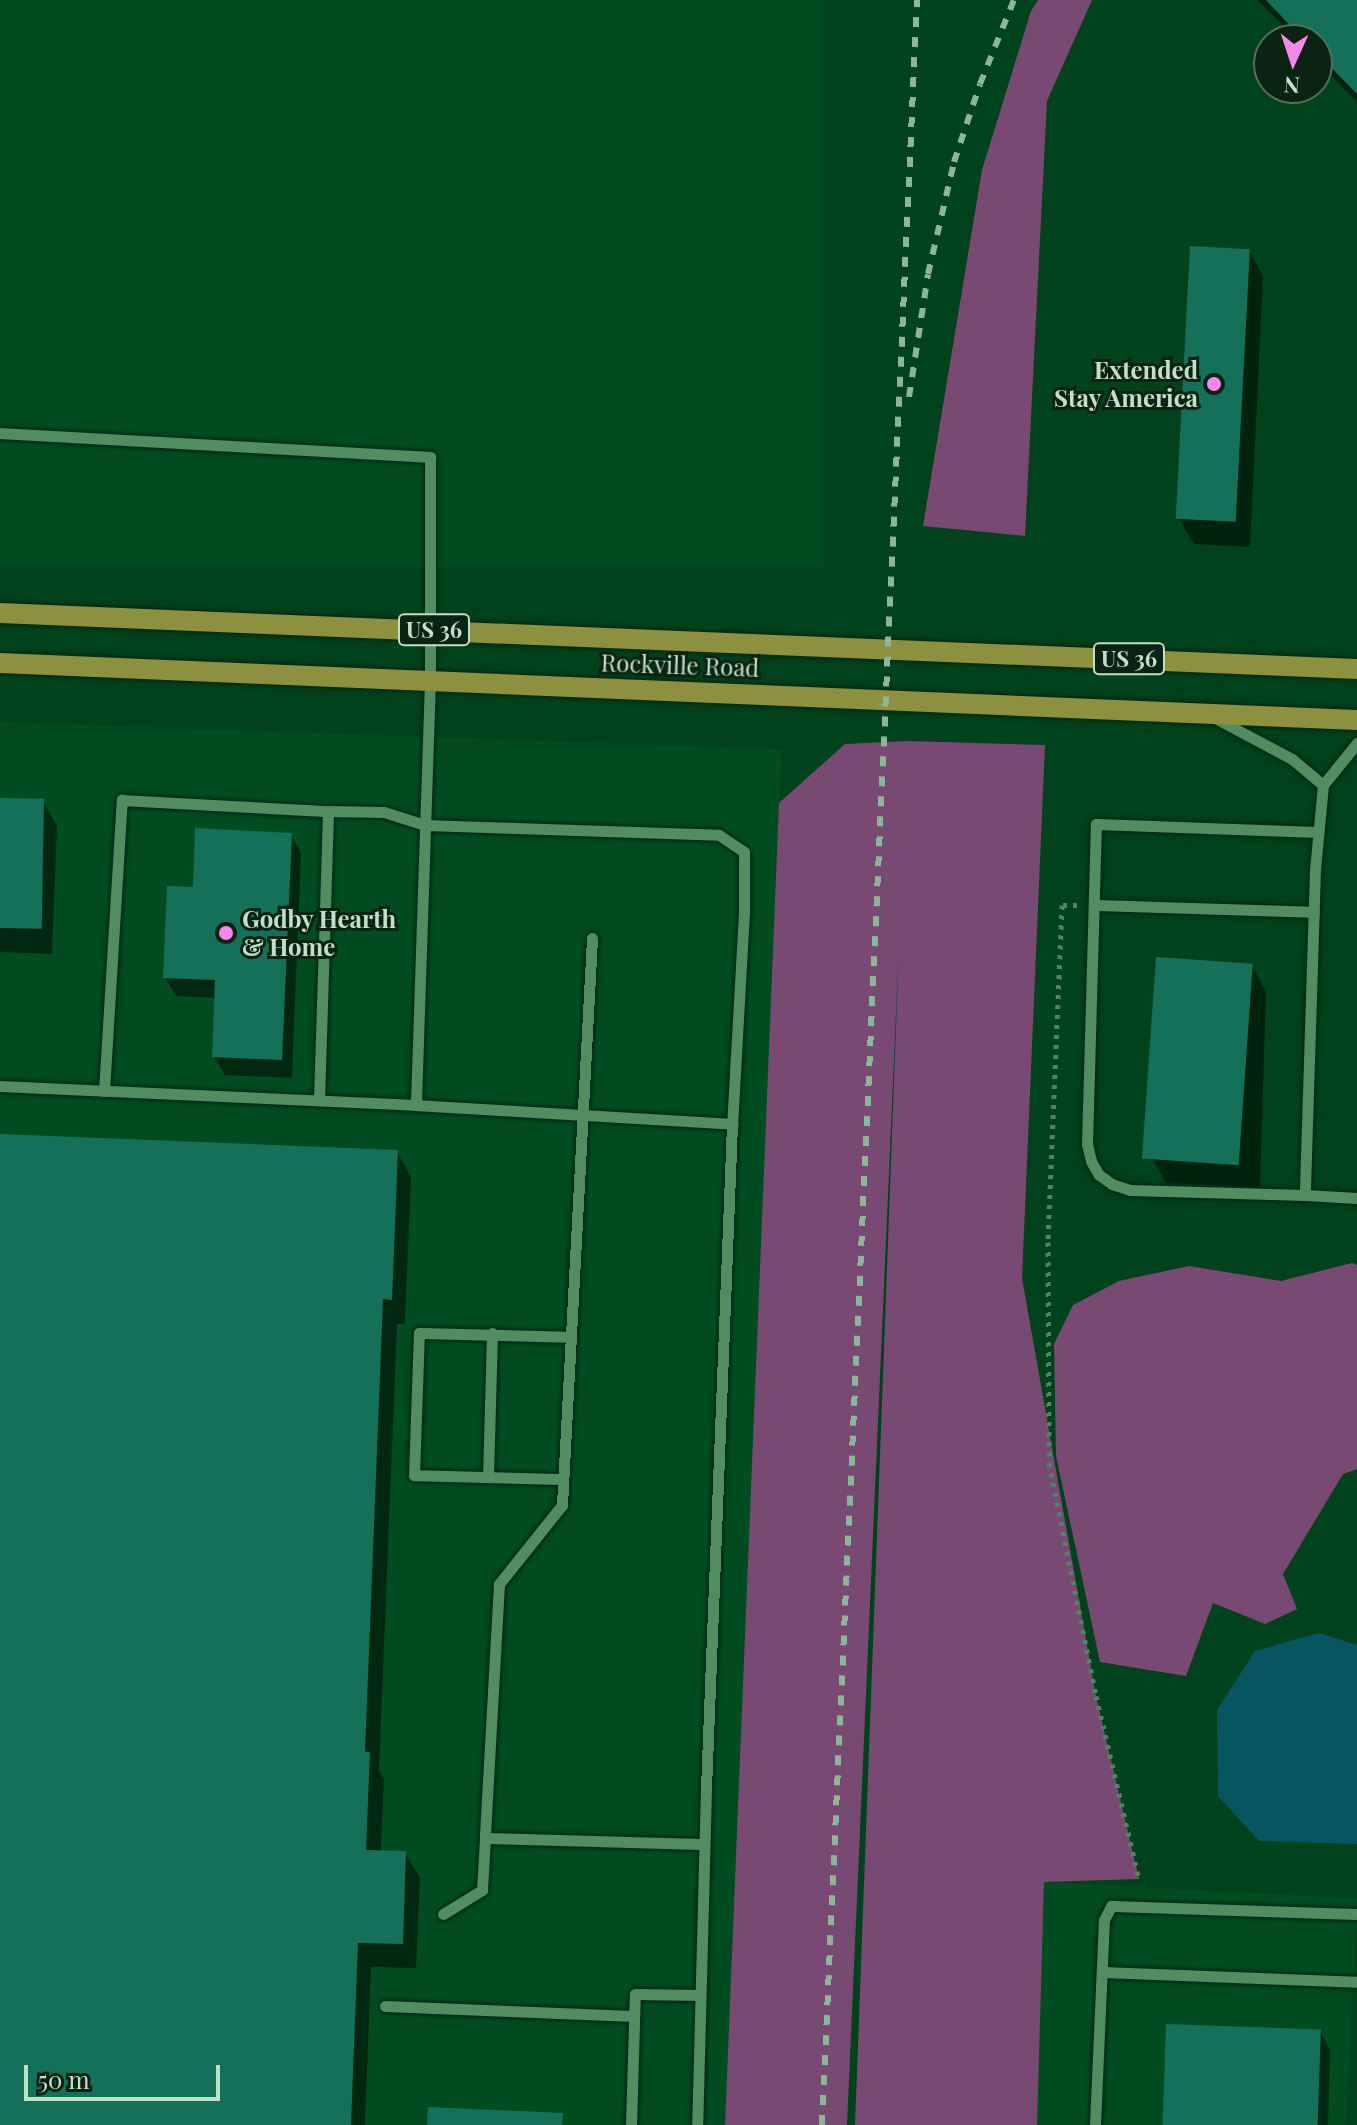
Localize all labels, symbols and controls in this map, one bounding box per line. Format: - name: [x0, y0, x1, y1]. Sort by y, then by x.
- north arrow: [1253, 24, 1333, 104]
- text: N: [1283, 71, 1301, 101]
- place label: Extended Stay America: [1052, 356, 1198, 412]
- marker: Extended Stay America: [1205, 375, 1223, 393]
- road number: US 36: [396, 612, 472, 648]
- road number: US 36: [1091, 641, 1167, 677]
- street label: Rockville Road: [600, 648, 760, 682]
- place label: Godby Hearth & Home: [242, 905, 397, 961]
- marker: Godby Hearth & Home: [217, 924, 235, 942]
- scale bar: [28, 2049, 224, 2099]
- text: 50 m: [38, 2063, 90, 2095]

